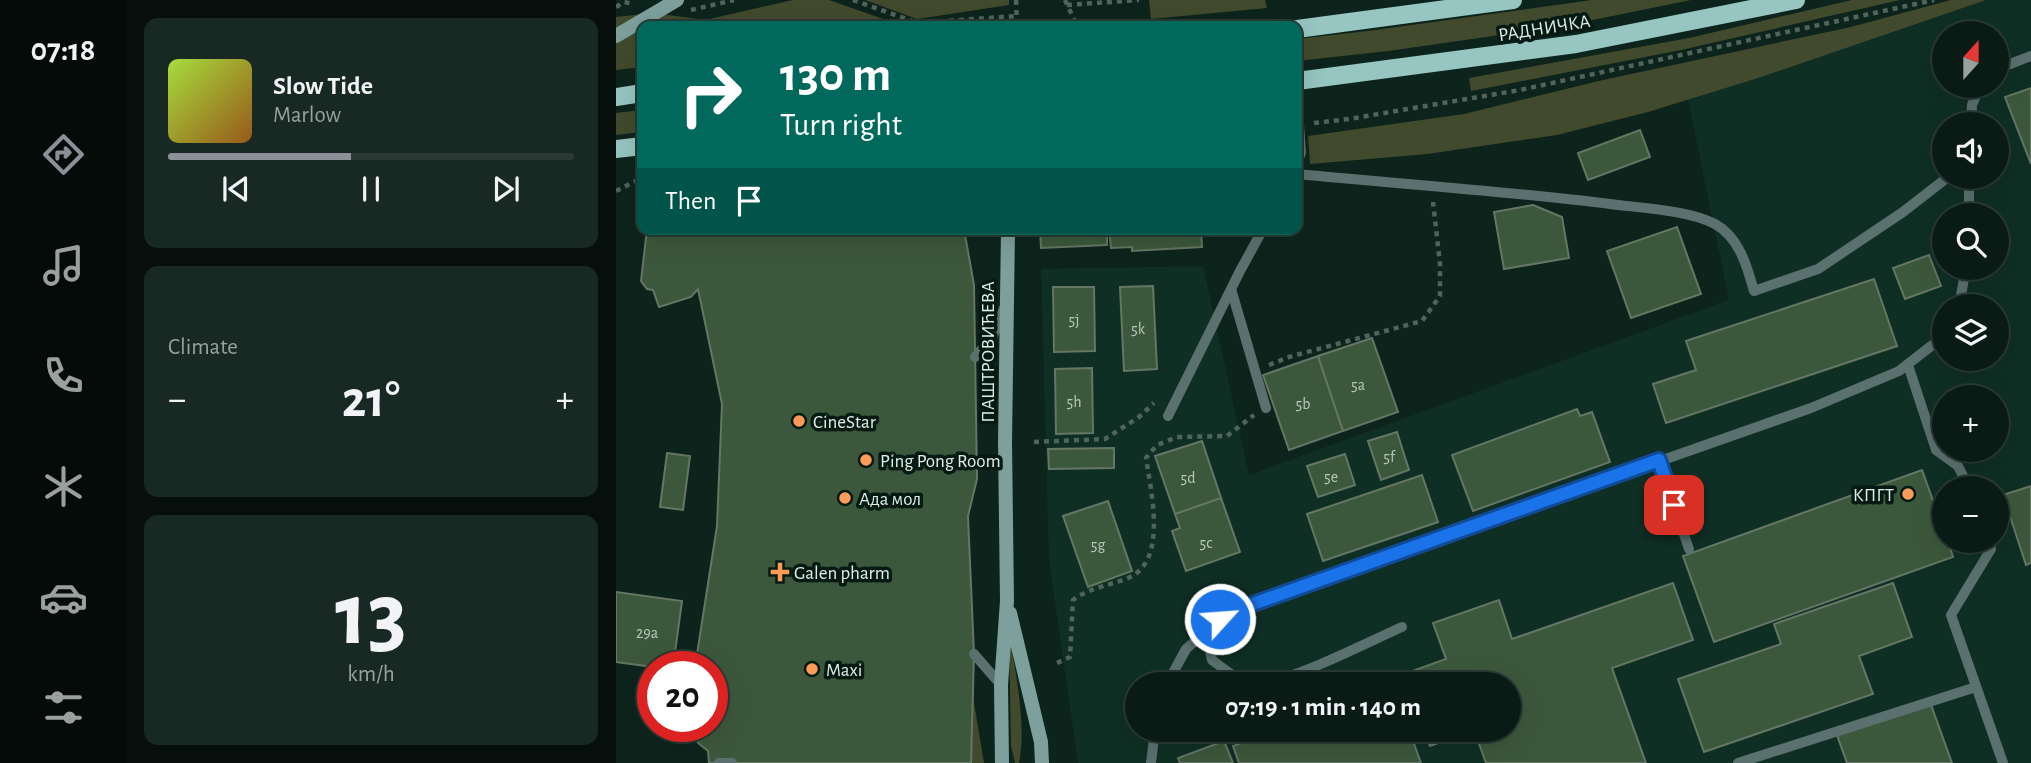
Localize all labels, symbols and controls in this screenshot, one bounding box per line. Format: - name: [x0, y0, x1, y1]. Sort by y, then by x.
- street label: РАДНИЧКА: [1497, 12, 1592, 45]
- north arrow: [1932, 21, 2009, 98]
- map controls: [1932, 21, 2009, 553]
- text: 07:18: [30, 34, 96, 66]
- icon: right: [665, 49, 756, 140]
- text: 130 m: [780, 51, 891, 100]
- text: Slow Tide: [273, 73, 373, 99]
- text: Marlow: [273, 104, 341, 127]
- text: Turn right: [780, 109, 902, 141]
- button: sound: [1932, 112, 2009, 189]
- icon: directions: [39, 130, 88, 179]
- icon: previous: [217, 170, 255, 208]
- icon: pause: [352, 170, 390, 208]
- icon: next: [487, 170, 525, 208]
- icon: arrive: [730, 182, 768, 220]
- text: Then: [665, 188, 716, 214]
- button: search: [1932, 203, 2009, 280]
- icon: music: [39, 241, 88, 290]
- street label: ПАШТРОВИЋЕВА: [979, 281, 998, 423]
- button: layers: [1932, 294, 2009, 371]
- house number: 5j: [1069, 312, 1079, 329]
- house number: 5k: [1131, 321, 1146, 337]
- text: Climate: [168, 336, 238, 359]
- icon: phone: [39, 351, 88, 400]
- text: 21°: [342, 374, 400, 426]
- house number: 5a: [1351, 377, 1365, 393]
- text: −: [168, 381, 186, 419]
- text: +: [556, 381, 574, 419]
- button: +: [1932, 385, 2009, 462]
- house number: 5h: [1066, 394, 1082, 410]
- house number: 5b: [1296, 396, 1310, 412]
- marker: CineStar: [791, 413, 807, 429]
- place label: CineStar: [813, 413, 876, 432]
- house number: 5f: [1383, 449, 1396, 465]
- marker: Ping Pong Room: [858, 452, 874, 468]
- place label: Ping Pong Room: [880, 452, 1001, 471]
- icon: climate: [39, 462, 88, 511]
- house number: 5e: [1324, 469, 1338, 485]
- house number: 5d: [1181, 470, 1195, 486]
- pin: [1644, 475, 1704, 535]
- button: −: [1932, 476, 2009, 553]
- icon: arrive: [1655, 486, 1693, 524]
- place label: КПГТ: [1853, 486, 1894, 505]
- marker: КПГТ: [1900, 486, 1916, 502]
- marker: Ада мол: [837, 490, 853, 506]
- place label: Ада мол: [859, 490, 921, 509]
- house number: 5c: [1200, 535, 1212, 551]
- house number: 5g: [1091, 537, 1105, 553]
- marker: Galen pharm: [772, 564, 788, 580]
- place label: Galen pharm: [794, 564, 890, 583]
- text: 13: [335, 570, 407, 661]
- icon: car: [39, 573, 88, 622]
- position arrow: [1183, 582, 1257, 656]
- house number: 29a: [636, 625, 658, 641]
- speed limit sign: 20: [637, 651, 728, 742]
- marker: Maxi: [804, 661, 820, 677]
- place label: Maxi: [826, 661, 862, 680]
- text: km/h: [347, 663, 395, 686]
- icon: filters: [39, 683, 88, 732]
- text: 07:19 · 1 min · 140 m: [1225, 694, 1421, 720]

